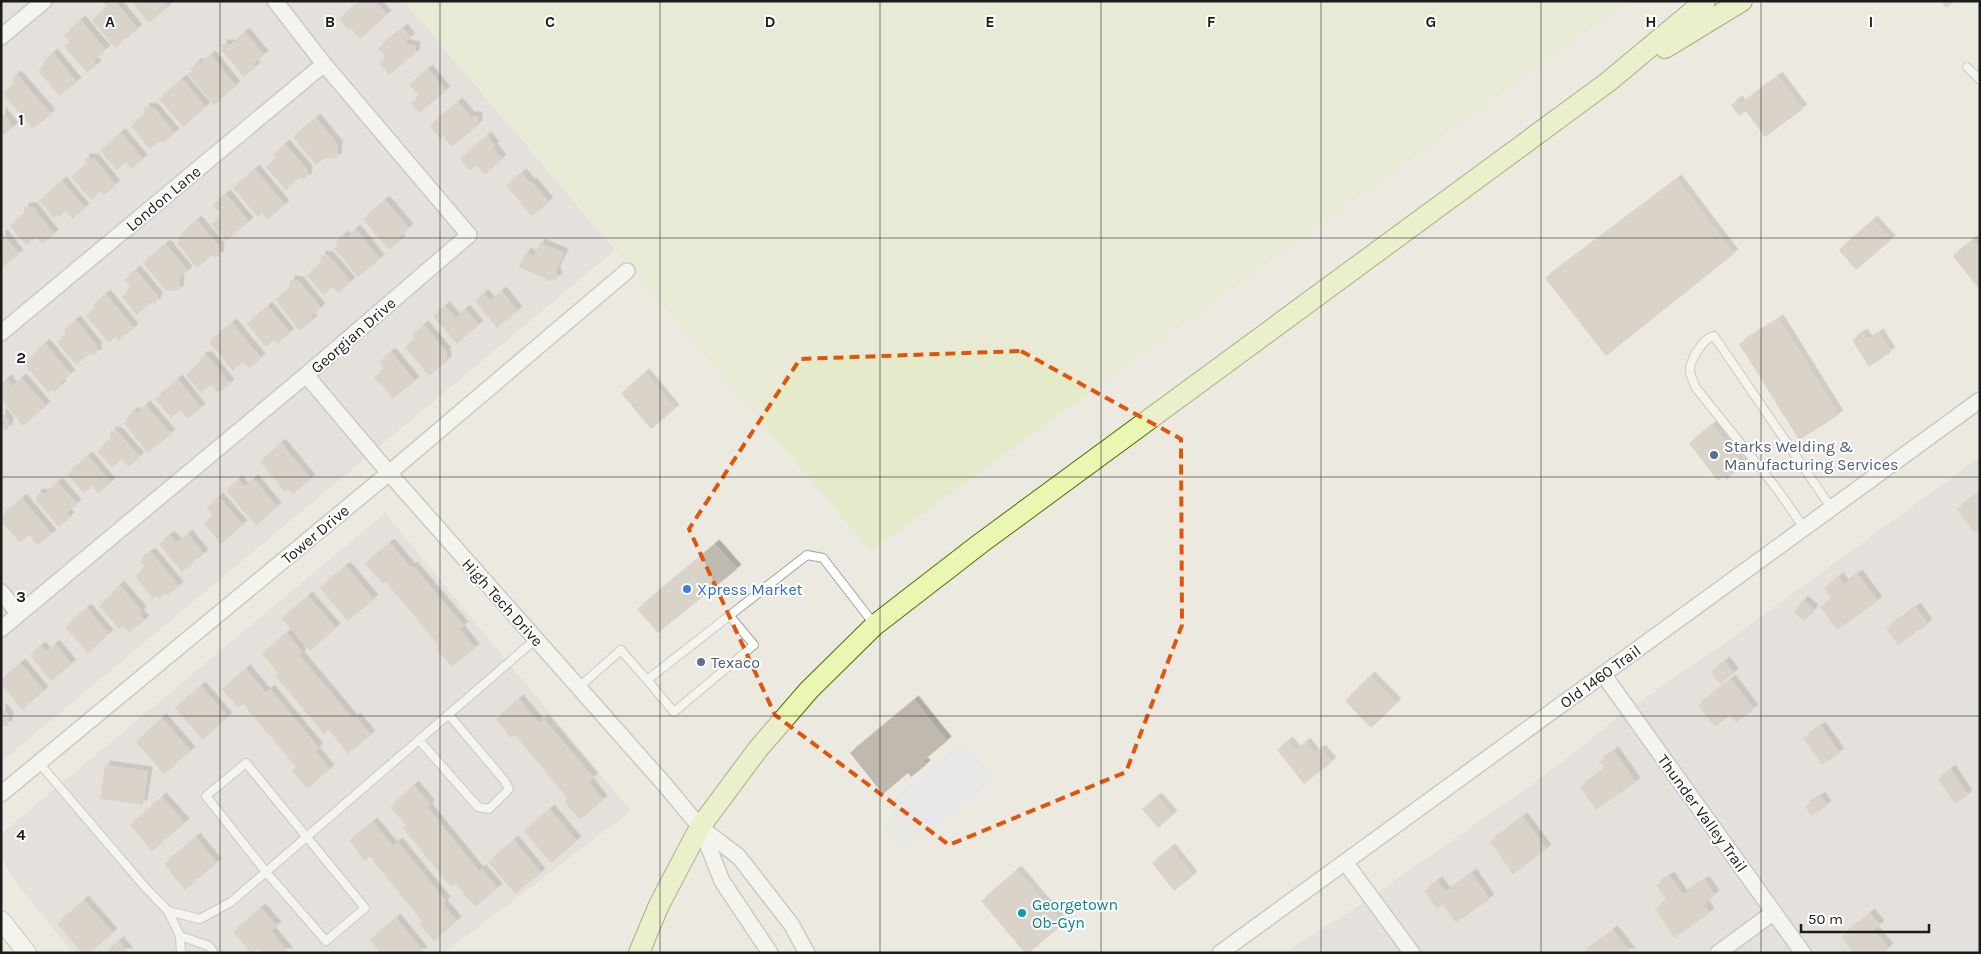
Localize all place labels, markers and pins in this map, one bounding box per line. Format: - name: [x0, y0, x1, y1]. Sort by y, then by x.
- place label: Starks Welding & Manufacturing Services: [1724, 437, 1898, 474]
- marker: Starks Welding & Manufacturing Services: [1708, 449, 1720, 461]
- place label: Xpress Market: [697, 580, 803, 599]
- marker: Xpress Market: [681, 583, 693, 595]
- place label: Texaco: [711, 653, 760, 672]
- marker: Texaco: [695, 656, 707, 668]
- place label: Georgetown Ob-Gyn: [1032, 895, 1118, 932]
- marker: Georgetown Ob-Gyn: [1016, 907, 1028, 919]

